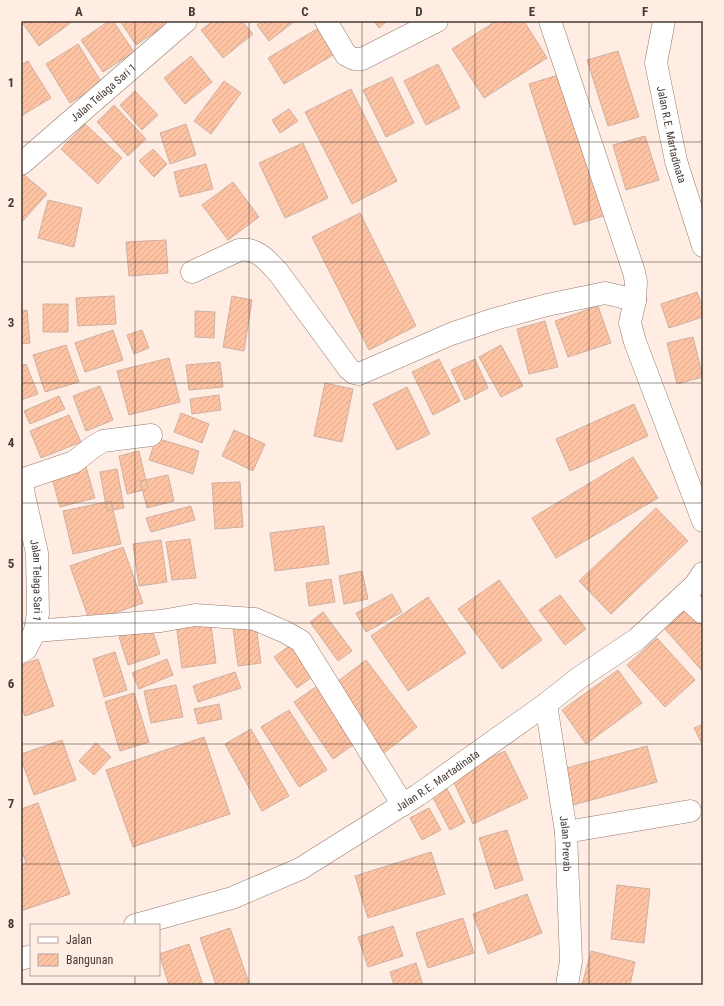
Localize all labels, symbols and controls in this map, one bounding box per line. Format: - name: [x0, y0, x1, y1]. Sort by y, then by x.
- text: A: [75, 4, 83, 19]
- text: B: [188, 4, 196, 19]
- text: C: [301, 4, 309, 19]
- text: D: [415, 4, 423, 19]
- text: E: [529, 4, 536, 19]
- text: F: [642, 4, 648, 19]
- street label: Jalan Telaga Sari 1: [68, 61, 139, 125]
- text: 1: [8, 75, 14, 90]
- street label: Jalan R.E. Martadinata: [654, 85, 689, 185]
- text: 2: [8, 195, 15, 210]
- text: 3: [8, 315, 14, 330]
- text: 4: [8, 435, 15, 450]
- street label: Jalan Telaga Sari 1: [27, 538, 44, 622]
- text: 5: [8, 556, 15, 571]
- text: 6: [8, 676, 15, 691]
- street label: Jalan R.E. Martadinata: [393, 748, 482, 814]
- text: 7: [8, 796, 15, 811]
- street label: Jalan Prevab: [557, 815, 574, 872]
- text: 8: [8, 916, 14, 931]
- legend: [30, 924, 160, 976]
- text: Jalan: [66, 933, 92, 947]
- text: Bangunan: [66, 953, 113, 967]

